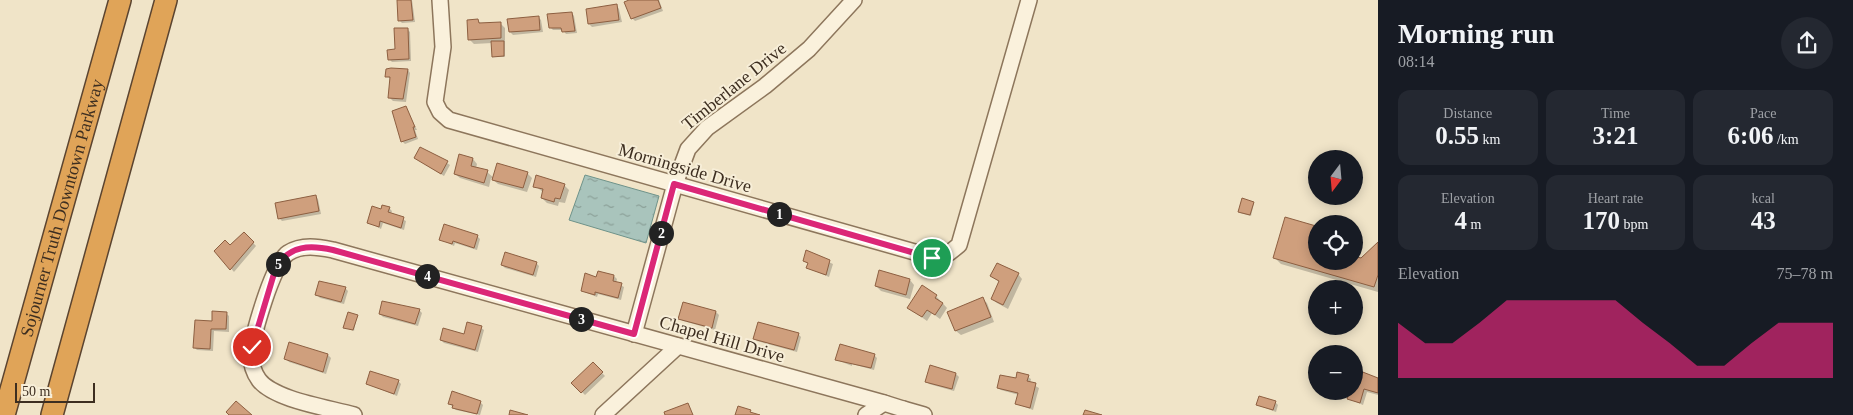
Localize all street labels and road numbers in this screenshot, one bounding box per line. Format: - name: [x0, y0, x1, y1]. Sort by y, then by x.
- street label: Timberlane Drive: [678, 38, 790, 134]
- street label: Sojourner Truth Downtown Parkway: [16, 77, 107, 339]
- street label: Morningside Drive: [616, 139, 754, 197]
- street label: Chapel Hill Drive: [657, 312, 787, 366]

